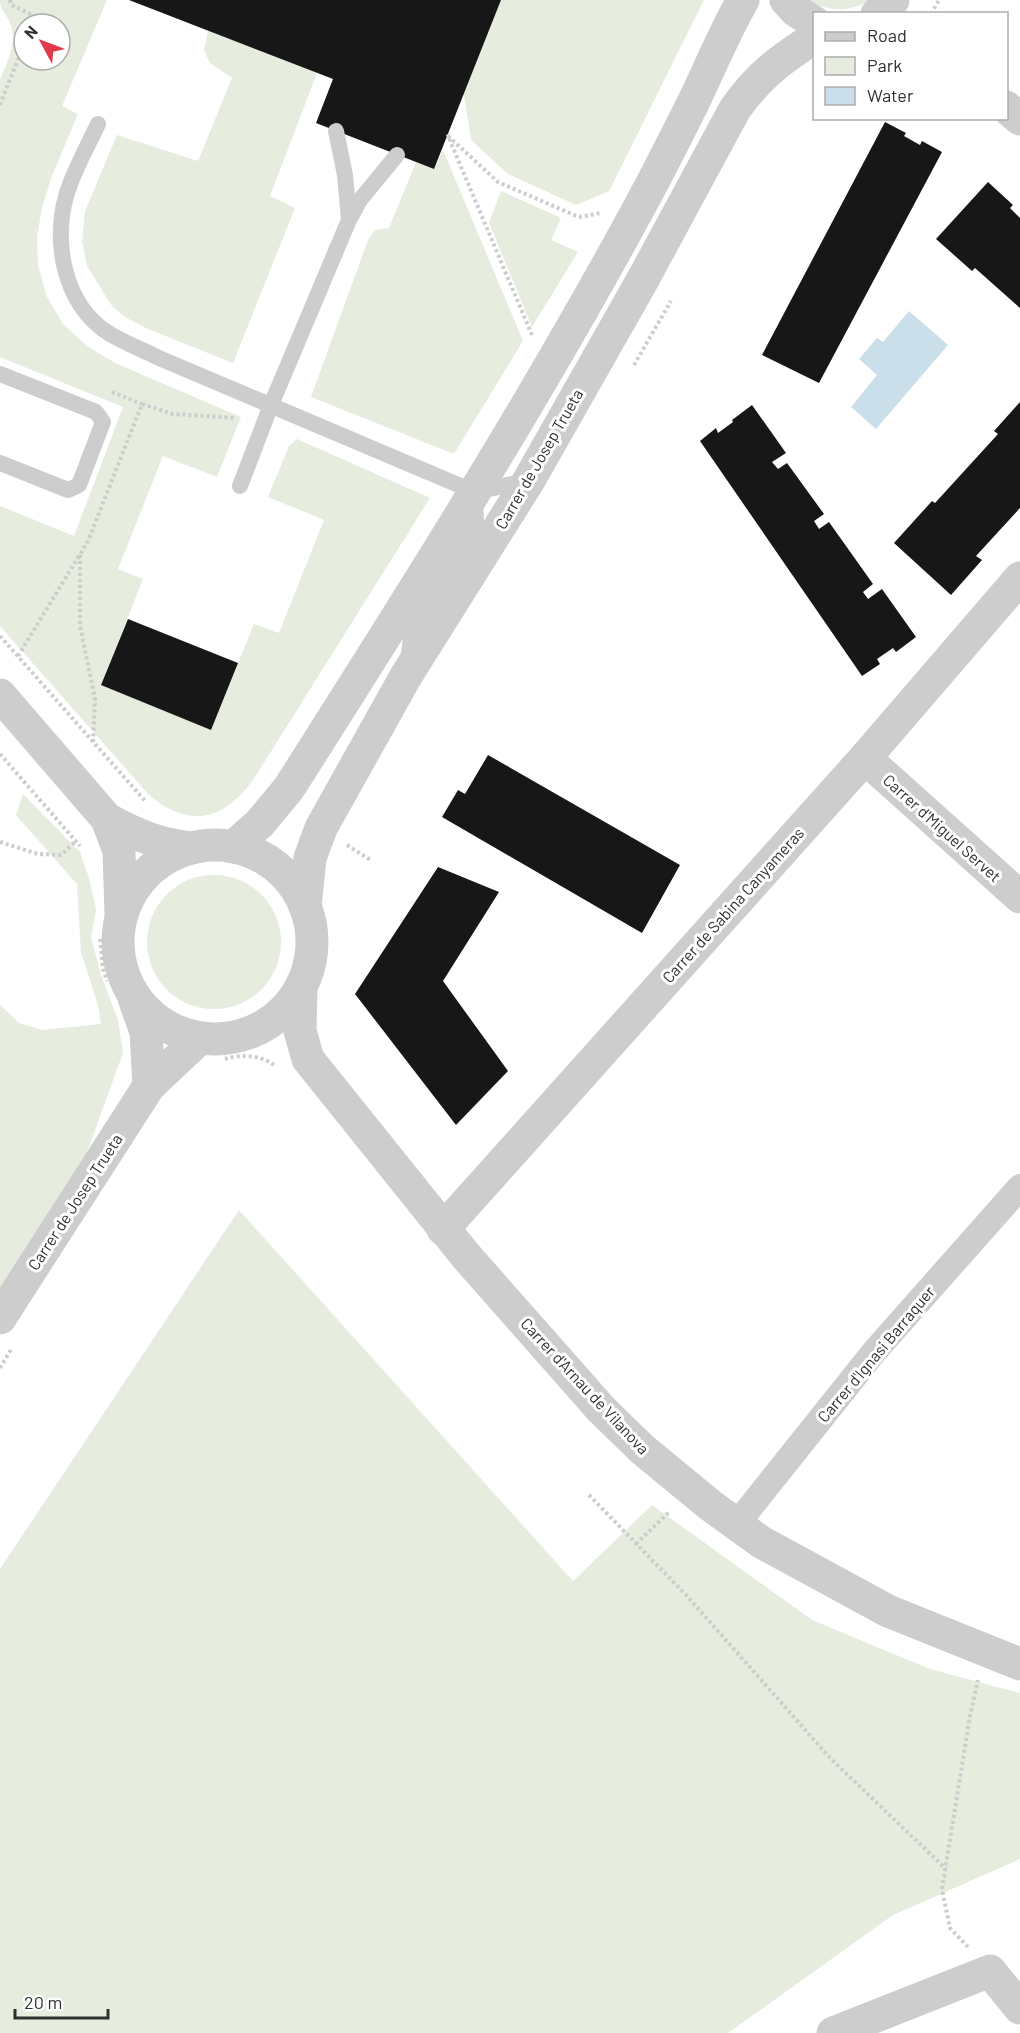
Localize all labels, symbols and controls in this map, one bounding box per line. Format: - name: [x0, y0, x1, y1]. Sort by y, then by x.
- north arrow: [12, 12, 72, 72]
- legend: [813, 12, 1008, 120]
- text: N: [20, 22, 41, 42]
- text: Road: [867, 24, 907, 46]
- text: Park: [867, 54, 902, 76]
- text: Water: [867, 84, 914, 106]
- street label: Carrer de Josep Trueta: [491, 385, 586, 532]
- street label: Carrer d'Miguel Servet: [880, 770, 1005, 885]
- street label: Carrer de Sabina Canyameras: [658, 823, 807, 986]
- street label: Carrer de Josep Trueta: [23, 1130, 126, 1273]
- street label: Carrer d'Ignasi Barraquer: [813, 1282, 938, 1426]
- street label: Carrer d'Arnau de Vilanova: [517, 1314, 653, 1458]
- scale bar: [15, 1982, 108, 2020]
- text: 20 m: [24, 1991, 62, 2013]

